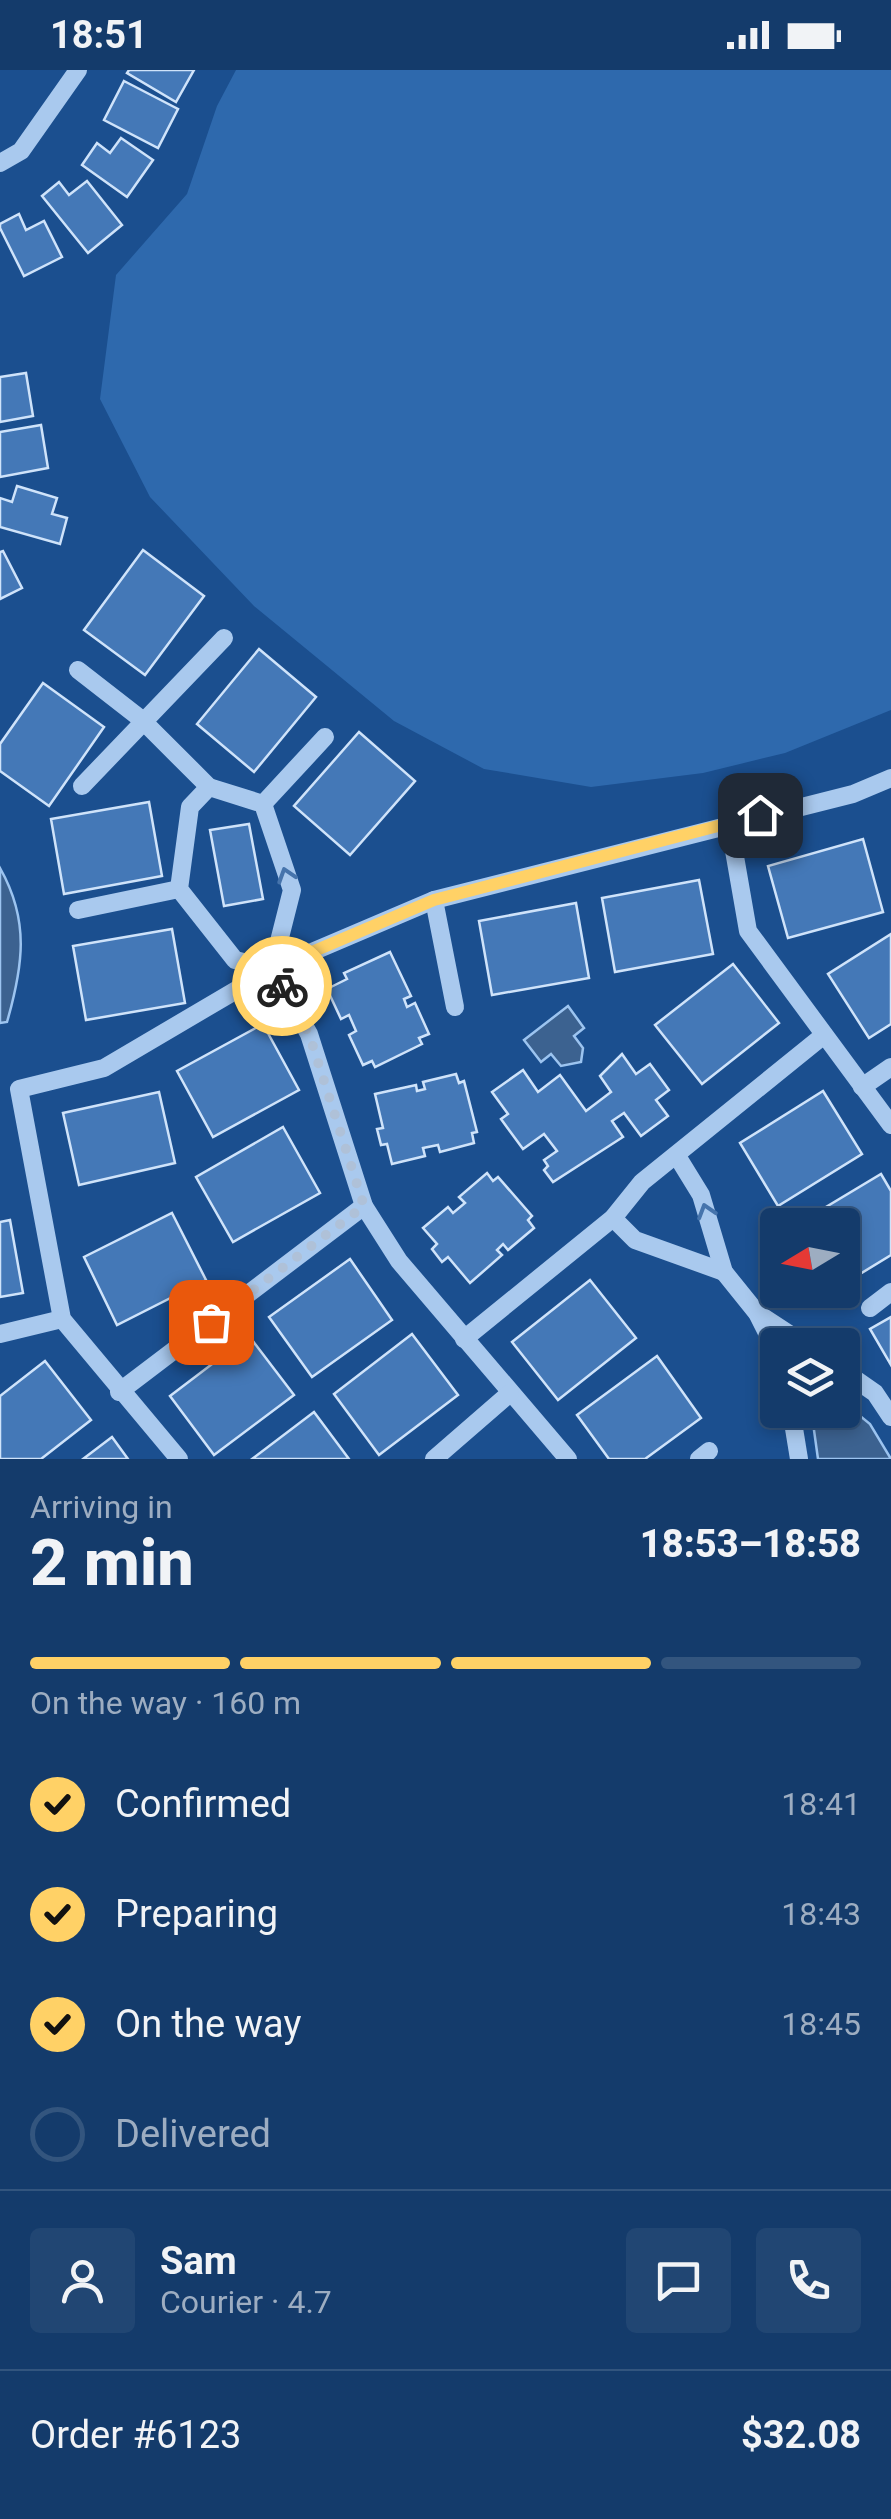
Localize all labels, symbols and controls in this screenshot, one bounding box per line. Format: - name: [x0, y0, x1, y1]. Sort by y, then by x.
- text: 18:51: [50, 13, 148, 57]
- pin: [718, 773, 803, 858]
- icon: home: [733, 788, 788, 843]
- one-way arrow: [278, 867, 298, 884]
- courier: [232, 936, 332, 1036]
- icon: bike: [255, 959, 310, 1014]
- one-way arrow: [697, 1203, 718, 1220]
- north arrow: [760, 1208, 860, 1308]
- map controls: [760, 1208, 860, 1428]
- pin: [169, 1280, 254, 1365]
- icon: bag: [184, 1295, 239, 1350]
- button: layers: [760, 1328, 860, 1428]
- text: Arriving in: [30, 1488, 173, 1526]
- text: 18:53–18:58: [640, 1522, 861, 1566]
- text: 2 min: [30, 1525, 194, 1601]
- text: On the way · 160 m: [30, 1684, 301, 1722]
- icon: check: [30, 1777, 85, 1832]
- text: Confirmed: [115, 1782, 291, 1826]
- text: 18:41: [781, 1785, 861, 1823]
- icon: check: [30, 1887, 85, 1942]
- text: Preparing: [115, 1892, 278, 1936]
- text: 18:43: [781, 1895, 861, 1933]
- icon: check: [30, 1997, 85, 2052]
- text: On the way: [115, 2002, 301, 2046]
- text: 18:45: [781, 2005, 861, 2043]
- text: Delivered: [115, 2112, 271, 2156]
- button: person: [30, 2228, 135, 2333]
- button: chat: [626, 2228, 731, 2333]
- button: phone: [756, 2228, 861, 2333]
- text: Sam: [160, 2239, 237, 2283]
- text: Courier · 4.7: [160, 2283, 332, 2321]
- text: Order #6123: [30, 2413, 241, 2457]
- text: $32.08: [741, 2413, 861, 2457]

